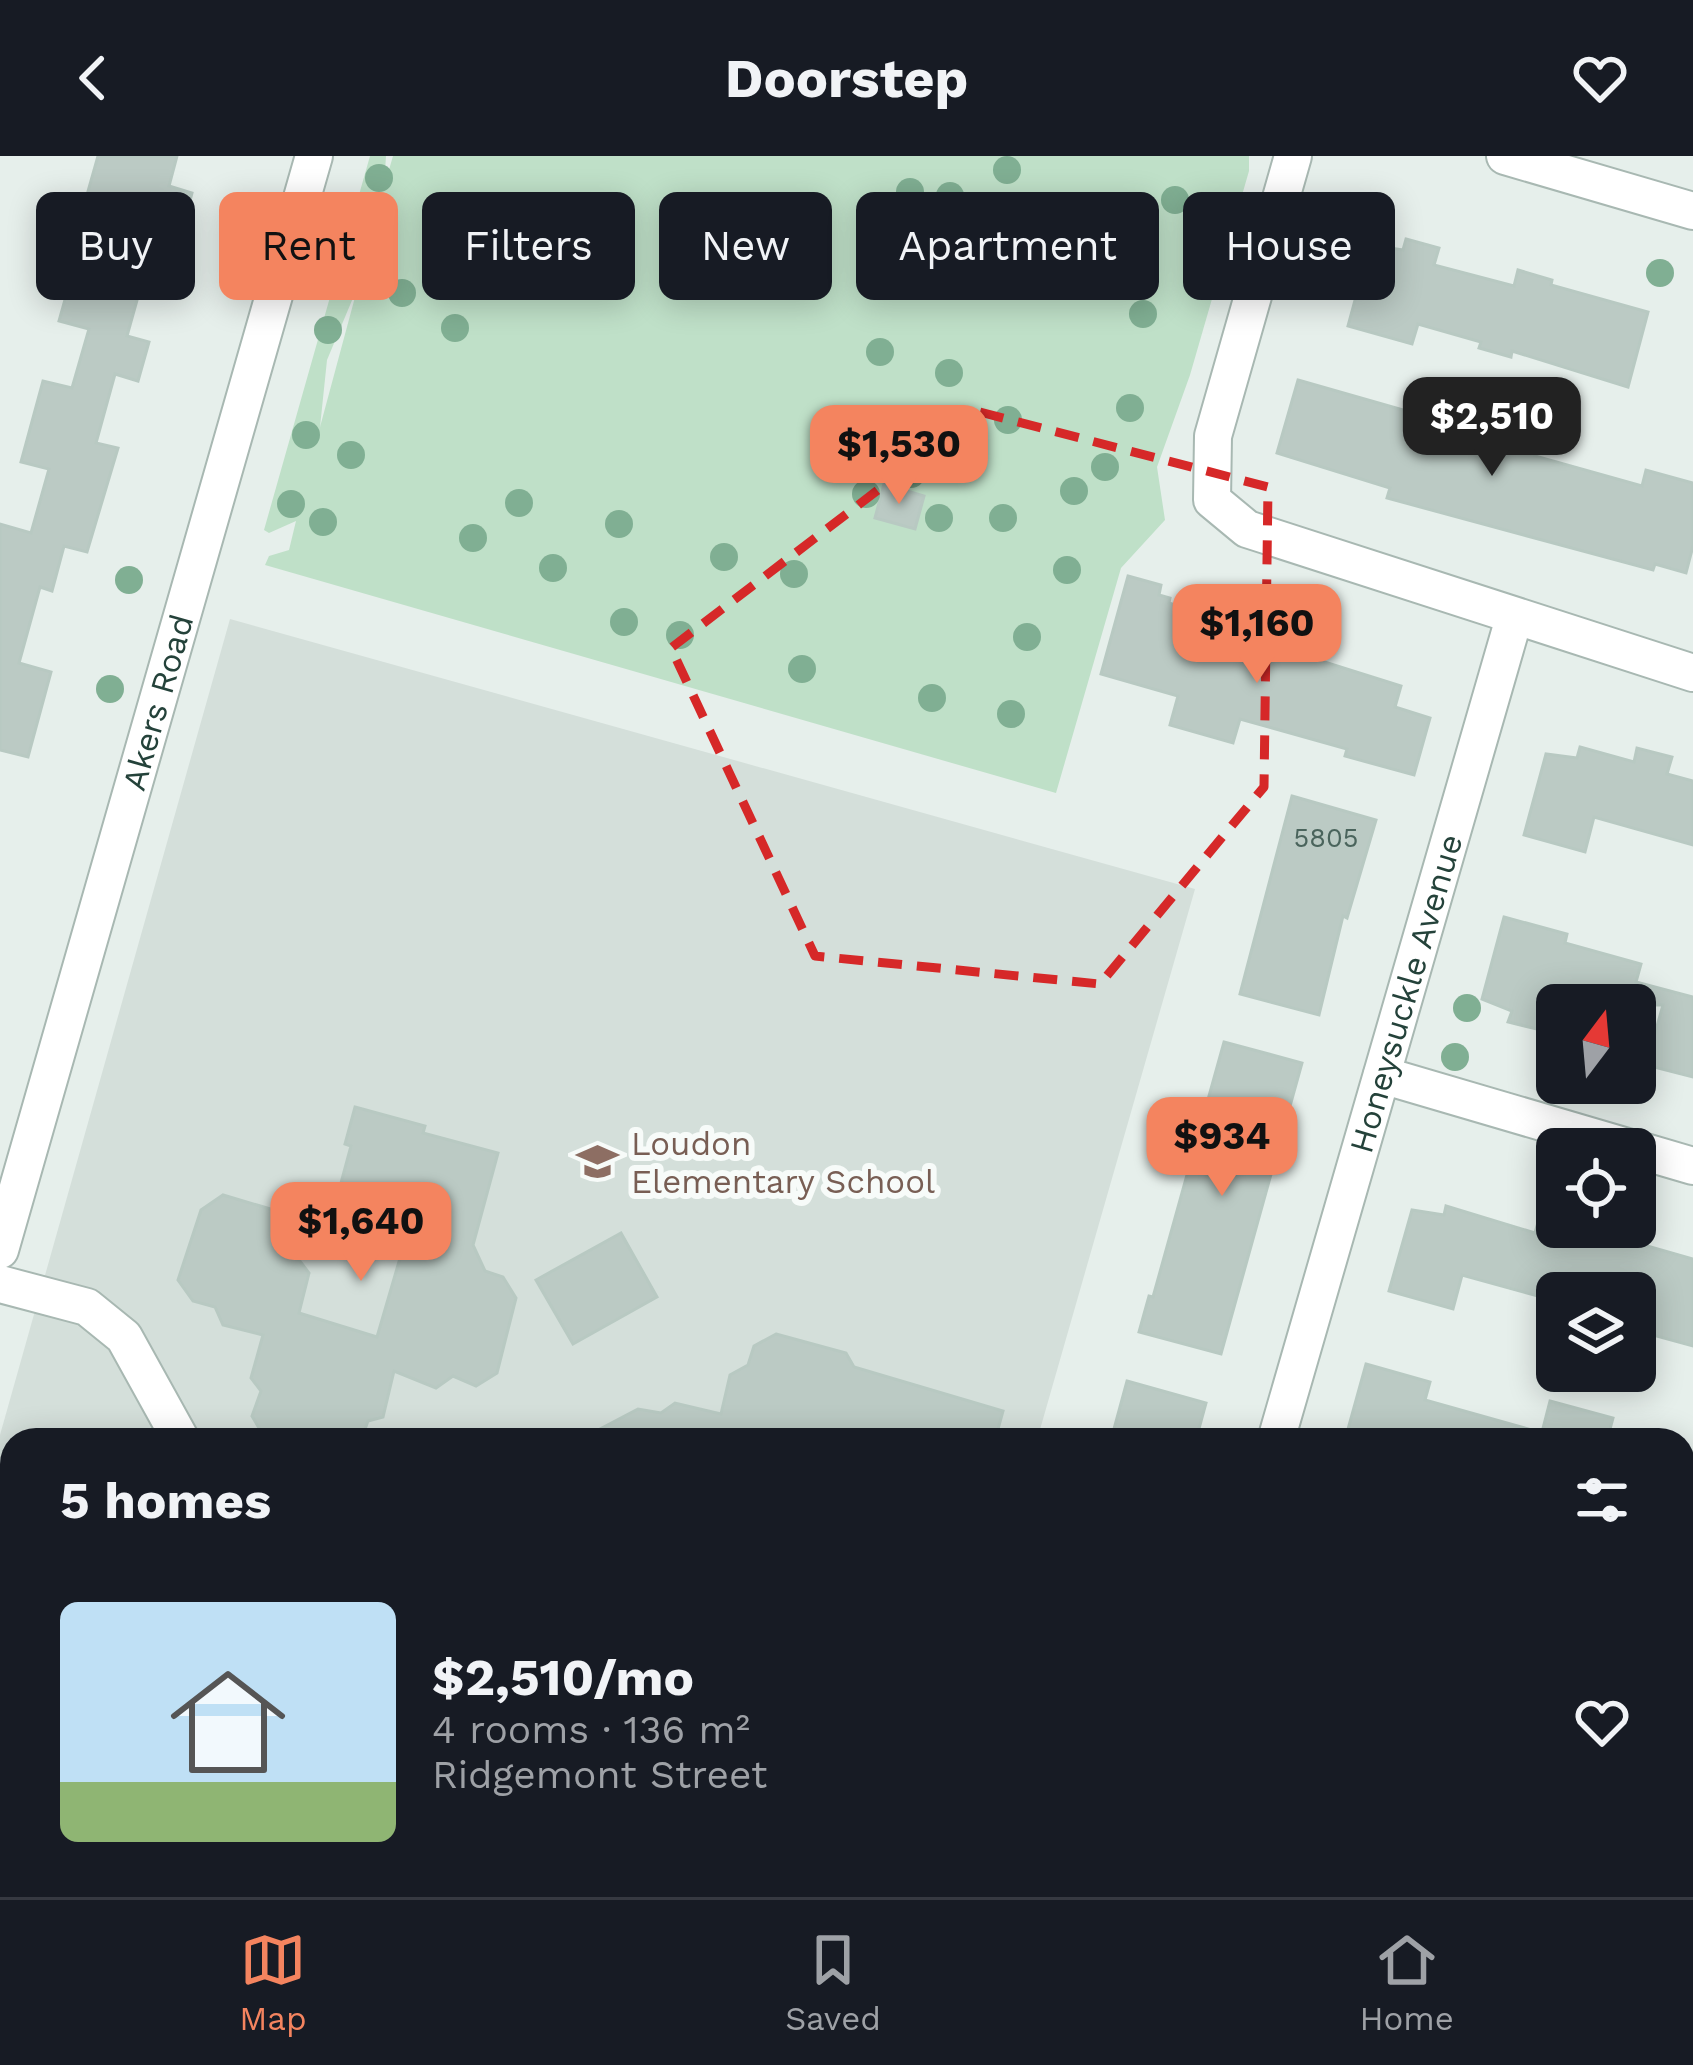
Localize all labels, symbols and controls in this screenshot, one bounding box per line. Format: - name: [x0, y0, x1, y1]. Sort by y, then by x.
- icon: back: [60, 45, 126, 111]
- icon: heart: [1567, 45, 1633, 111]
- text: Doorstep: [725, 47, 968, 110]
- chip: Buy: [36, 192, 195, 300]
- chip: Rent: [219, 192, 398, 300]
- chip: Filters: [422, 192, 635, 300]
- chip: New: [659, 192, 832, 300]
- chip: Apartment: [856, 192, 1159, 300]
- chip: House: [1183, 192, 1395, 300]
- pin: $2,510: [1394, 377, 1590, 479]
- text: $2,510: [1430, 393, 1554, 438]
- pin: $1,530: [801, 405, 997, 507]
- text: $1,530: [837, 421, 961, 466]
- pin: $1,160: [1159, 584, 1355, 686]
- text: $1,160: [1199, 600, 1315, 645]
- street label: Akers Road: [114, 610, 201, 794]
- house number: 5805: [1294, 822, 1358, 854]
- street label: Honeysuckle Avenue: [1341, 829, 1470, 1157]
- north arrow: [1536, 984, 1656, 1104]
- map controls: [1536, 984, 1656, 1392]
- pin: $934: [1151, 1097, 1293, 1199]
- text: $934: [1173, 1113, 1271, 1158]
- place label: Loudon Elementary School: [631, 1124, 935, 1201]
- button: locate: [1536, 1128, 1656, 1248]
- school or university icon: Loudon Elementary School: [574, 1139, 620, 1185]
- pin: $1,640: [263, 1182, 459, 1284]
- text: $1,640: [297, 1198, 425, 1243]
- button: layers: [1536, 1272, 1656, 1392]
- icon: filters: [1569, 1467, 1635, 1533]
- text: 5 homes: [60, 1471, 271, 1530]
- text: $2,510/mo: [432, 1648, 694, 1707]
- icon: home: [156, 1650, 300, 1794]
- icon: heart: [1569, 1689, 1635, 1755]
- text: 4 rooms · 136 m²: [432, 1707, 750, 1752]
- text: Ridgemont Street: [432, 1752, 767, 1797]
- tab: Map: [239, 1927, 307, 2038]
- tab: Saved: [785, 1927, 881, 2038]
- tab: Home: [1359, 1927, 1454, 2038]

